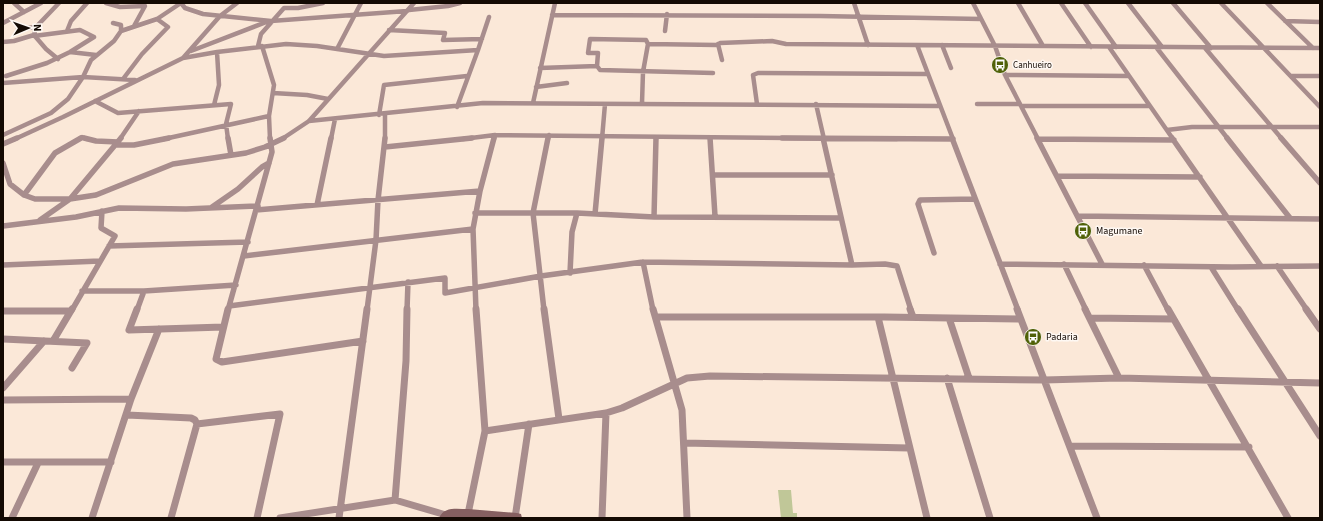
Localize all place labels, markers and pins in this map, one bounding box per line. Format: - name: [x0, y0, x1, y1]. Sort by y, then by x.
- bus stop icon: Canhueiro: [990, 55, 1010, 75]
- place label: Canhueiro: [1013, 59, 1052, 72]
- bus stop icon: Magumane: [1073, 221, 1093, 241]
- place label: Magumane: [1096, 224, 1143, 238]
- bus stop icon: Padaria: [1023, 327, 1043, 347]
- place label: Padaria: [1046, 330, 1078, 344]

